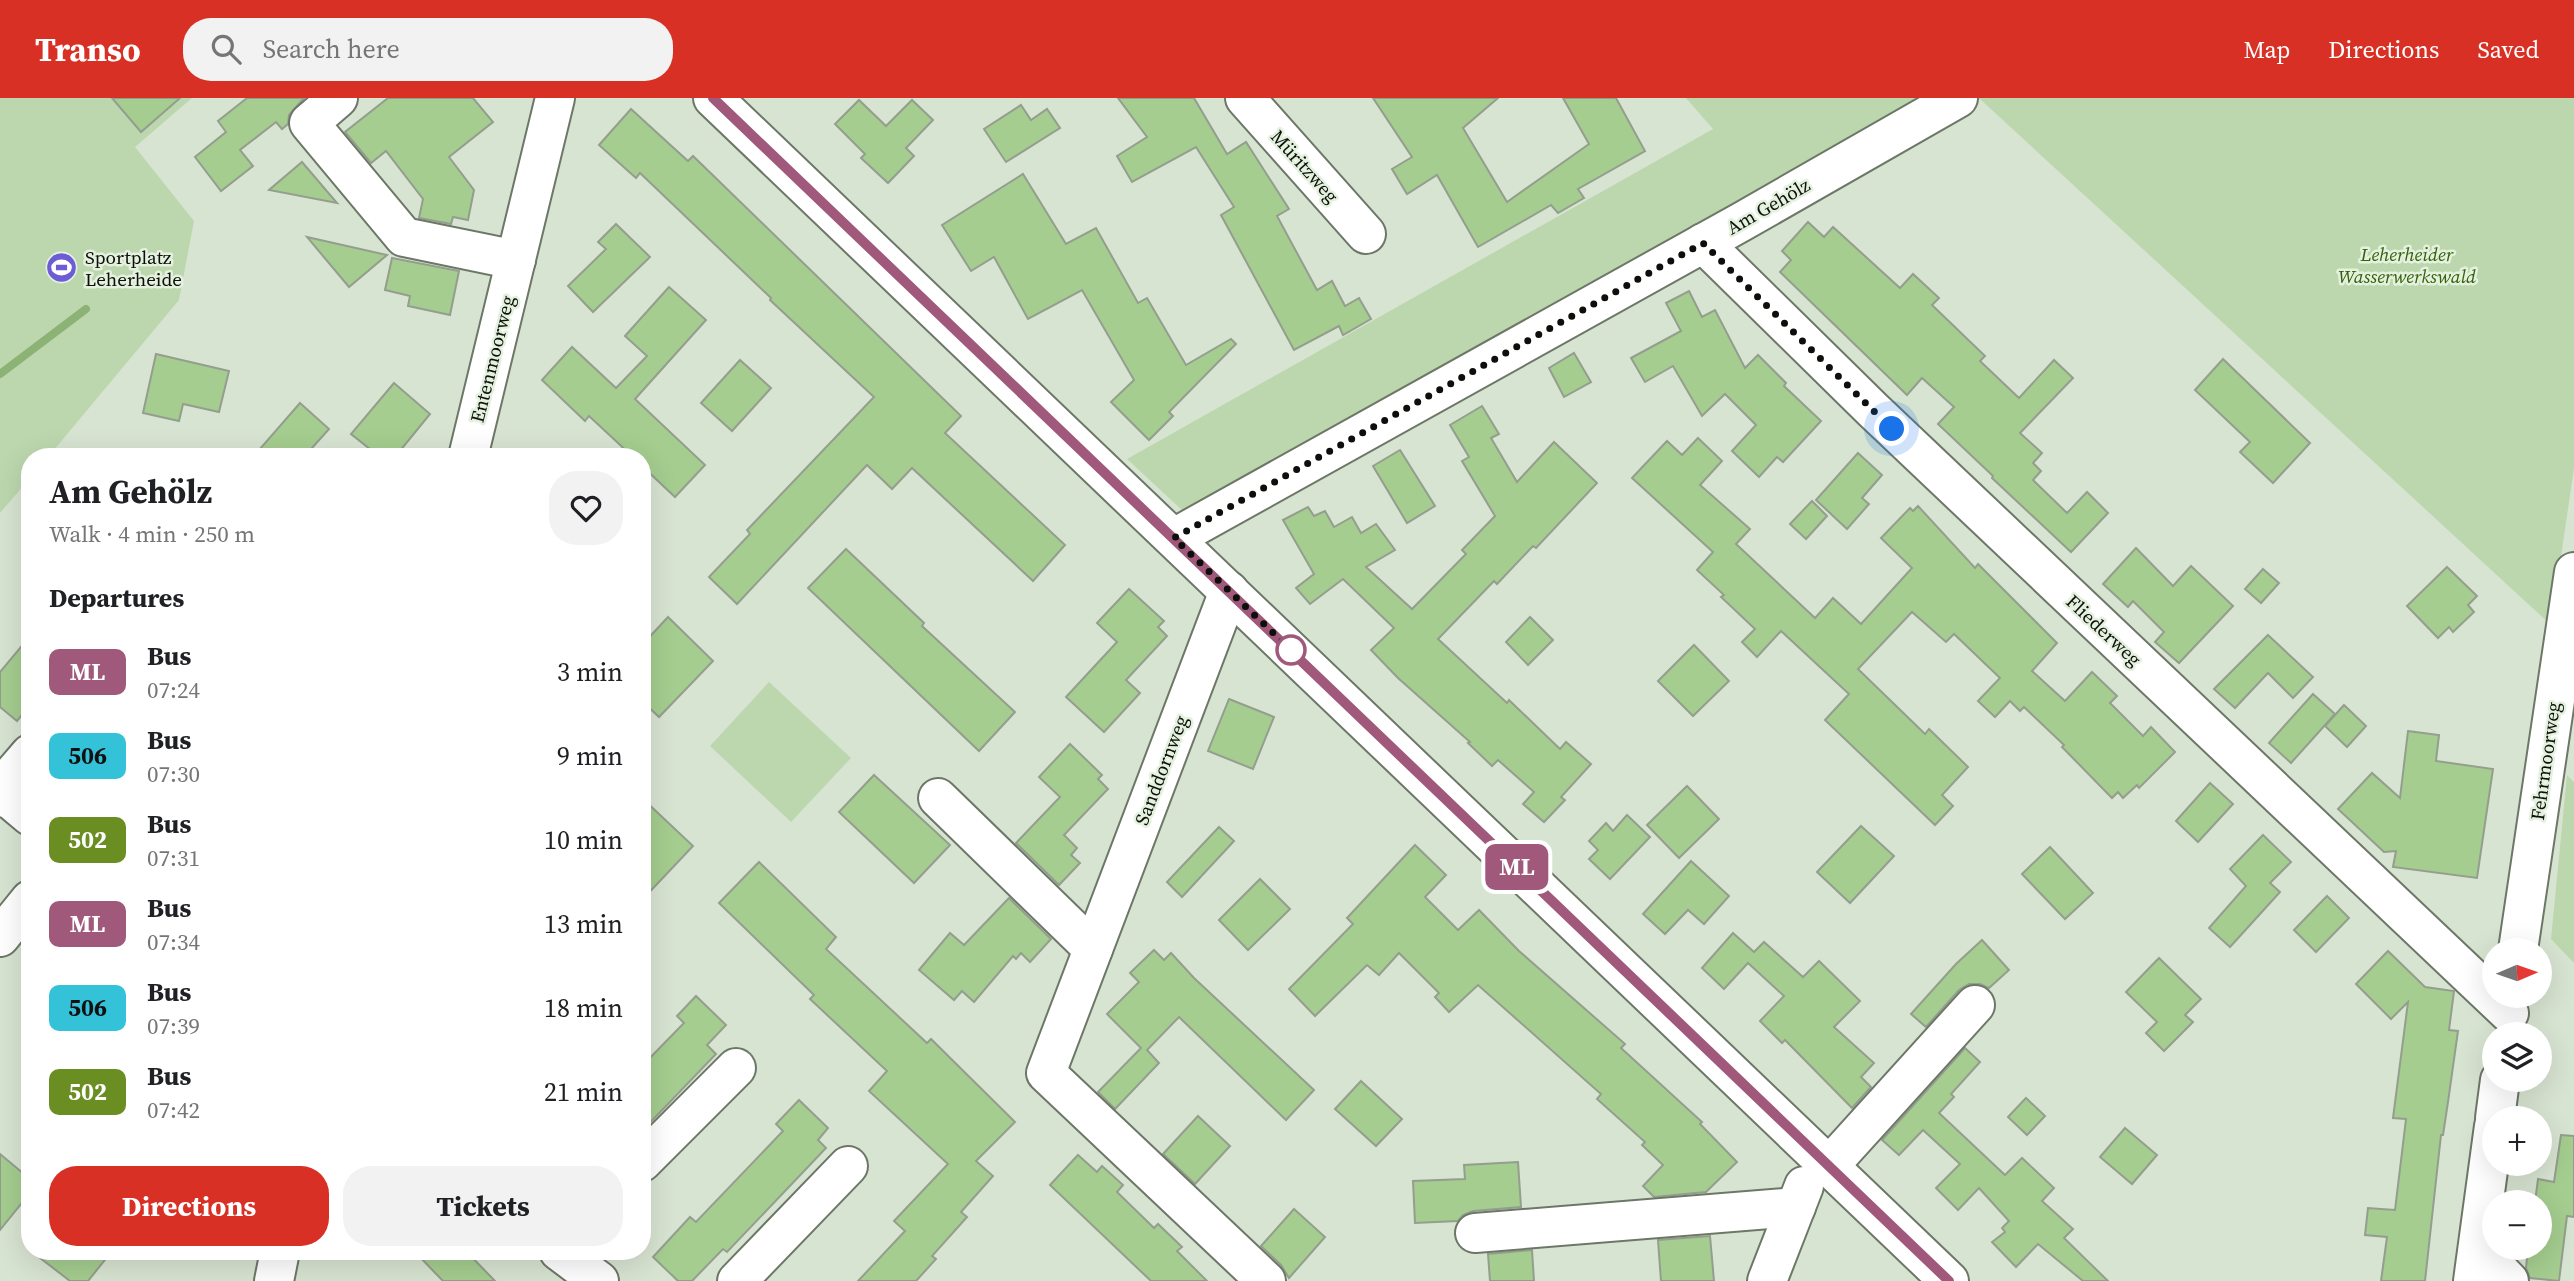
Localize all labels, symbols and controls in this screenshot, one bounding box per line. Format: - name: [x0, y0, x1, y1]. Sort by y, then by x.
- search box: [183, 18, 673, 81]
- text: Transo: [35, 27, 141, 72]
- icon: search: [207, 30, 245, 68]
- text: Search here: [263, 31, 400, 67]
- text: Map: [2243, 33, 2290, 66]
- text: Directions: [2328, 33, 2439, 66]
- text: Saved: [2477, 33, 2539, 66]
- street label: Müritzweg: [1265, 124, 1345, 208]
- street label: Am Gehölz: [1721, 171, 1815, 240]
- park label: Leherheider Wasserwerkswald: [2338, 241, 2476, 289]
- place label: Sportplatz Leherheide: [85, 244, 182, 292]
- sports icon: Sportplatz Leherheide: [45, 251, 79, 285]
- street label: Entenmoorweg: [464, 293, 520, 425]
- your location: [1874, 411, 1909, 446]
- text: Am Gehölz: [49, 469, 212, 514]
- button: heart: [549, 471, 623, 545]
- text: Walk · 4 min · 250 m: [49, 518, 255, 550]
- text: Departures: [49, 580, 184, 616]
- street label: Fliederweg: [2061, 588, 2147, 672]
- unlabelled marker: [1276, 635, 1306, 665]
- text: Bus: [147, 638, 191, 674]
- text: 3 min: [557, 654, 623, 690]
- text: ML: [70, 655, 105, 688]
- text: 07:24: [147, 674, 200, 706]
- street label: Fehrmoorweg: [2524, 700, 2566, 822]
- street label: Sanddornweg: [1128, 711, 1194, 829]
- text: Bus: [147, 722, 191, 758]
- text: 9 min: [557, 738, 623, 774]
- text: 506: [68, 739, 107, 772]
- text: 07:30: [147, 758, 200, 790]
- text: Bus: [147, 806, 191, 842]
- text: 10 min: [544, 822, 623, 858]
- text: 502: [68, 823, 107, 856]
- text: 07:31: [147, 842, 200, 874]
- line badge: ML: [1486, 844, 1548, 890]
- text: ML: [1499, 850, 1535, 883]
- text: Bus: [147, 890, 191, 926]
- text: 13 min: [544, 906, 623, 942]
- text: ML: [70, 907, 105, 940]
- text: 07:34: [147, 926, 200, 958]
- north arrow: [2482, 938, 2552, 1008]
- map controls: [2482, 938, 2552, 1260]
- text: Bus: [147, 974, 191, 1010]
- text: 18 min: [544, 990, 623, 1026]
- text: 506: [68, 991, 107, 1024]
- text: 07:39: [147, 1010, 200, 1042]
- button: layers: [2482, 1022, 2552, 1092]
- text: Bus: [147, 1058, 191, 1094]
- text: 21 min: [544, 1074, 623, 1110]
- text: 502: [68, 1075, 107, 1108]
- text: 07:42: [147, 1094, 200, 1126]
- button: +: [2482, 1106, 2552, 1176]
- button: Directions: [49, 1166, 329, 1246]
- button: Tickets: [343, 1166, 623, 1246]
- button: −: [2482, 1190, 2552, 1260]

